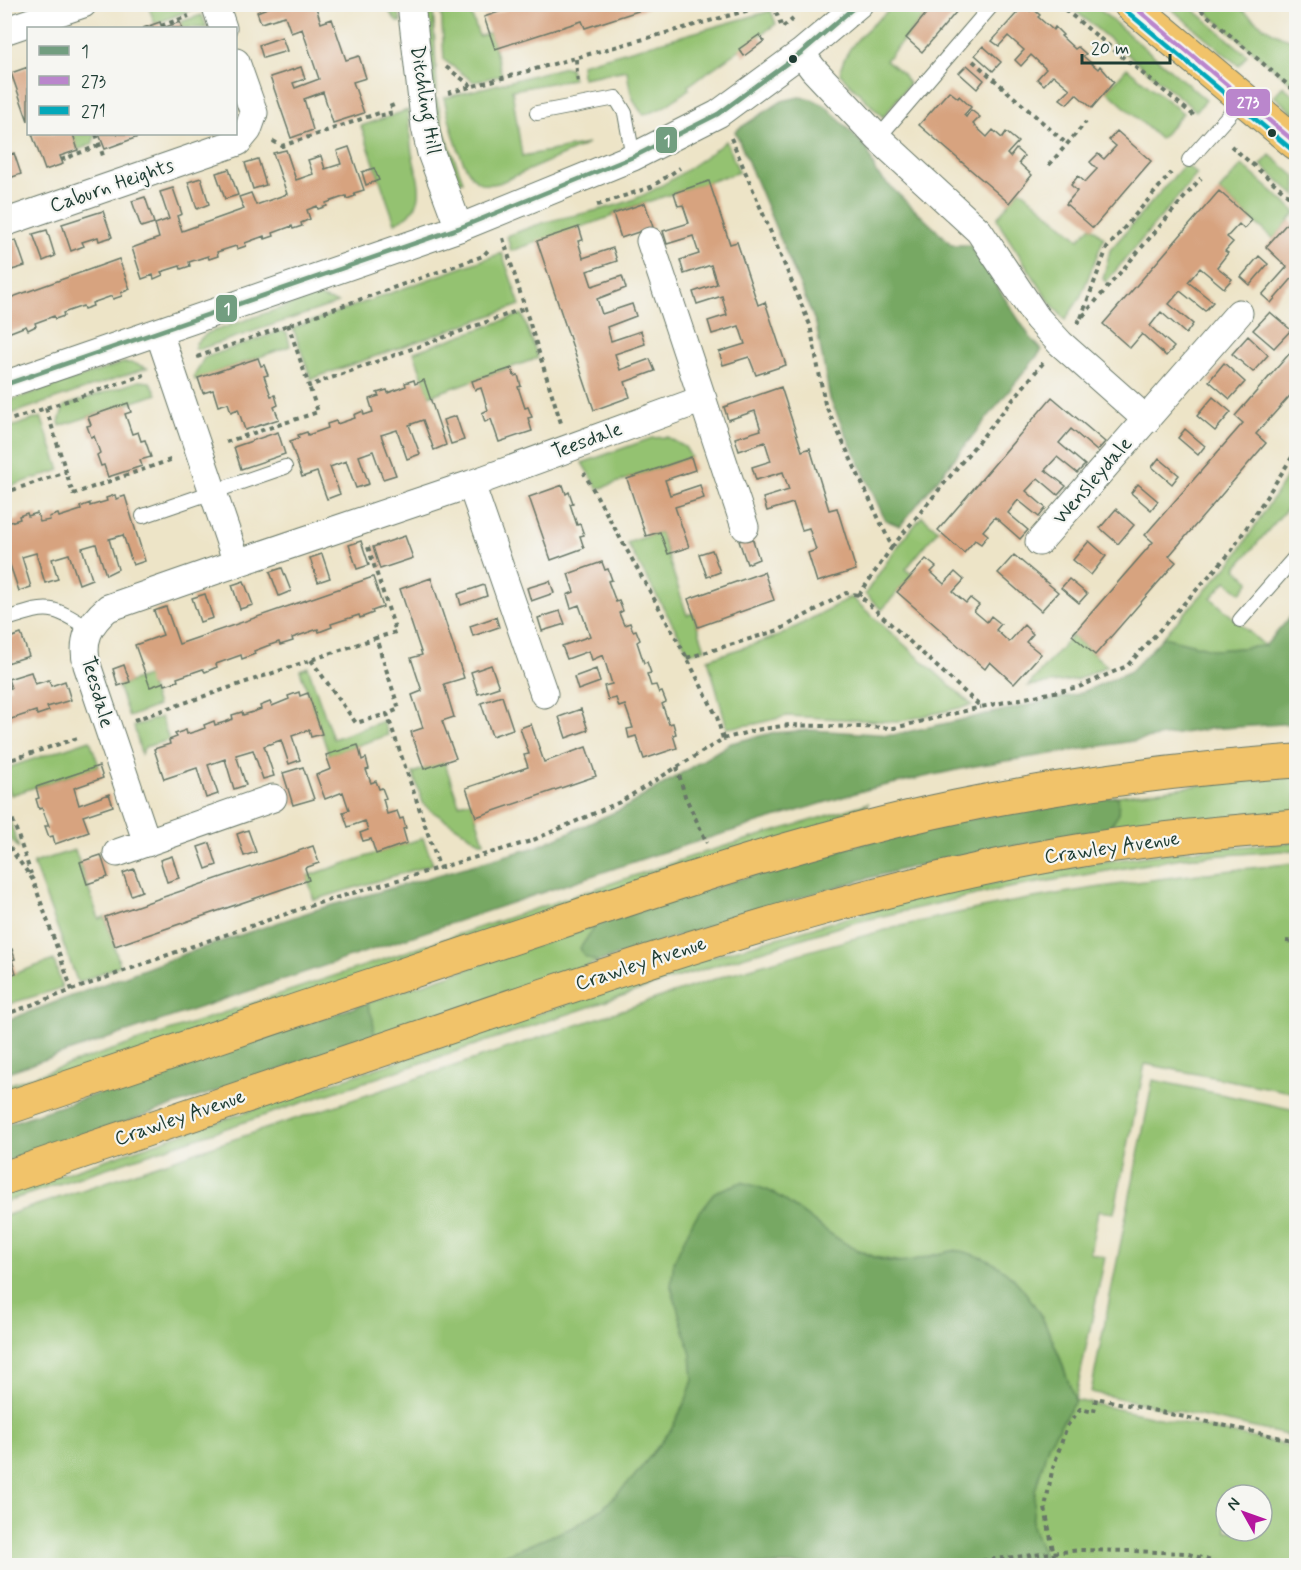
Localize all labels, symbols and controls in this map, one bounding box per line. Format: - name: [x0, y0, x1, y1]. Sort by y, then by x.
- legend: [27, 27, 237, 135]
- scale bar: [1082, 27, 1170, 65]
- text: 20 m: [1091, 37, 1129, 61]
- text: 1: [81, 40, 89, 64]
- street label: Ditchling Hill: [401, 44, 447, 157]
- unlabelled marker: [787, 53, 799, 65]
- text: 273: [81, 70, 106, 94]
- line badge: 273: [1225, 88, 1271, 117]
- text: 273: [1237, 93, 1260, 114]
- text: 271: [81, 100, 106, 124]
- line badge: 1: [655, 126, 678, 154]
- unlabelled marker: [1266, 127, 1278, 139]
- text: 1: [663, 131, 671, 152]
- street label: Caburn Heights: [46, 152, 178, 220]
- line badge: 1: [215, 294, 238, 323]
- text: 1: [223, 299, 231, 320]
- street label: Teesdale: [548, 416, 626, 466]
- street label: Wensleydale: [1047, 431, 1139, 531]
- street label: Teesdale: [74, 653, 120, 731]
- street label: Crawley Avenue: [1043, 825, 1181, 871]
- street label: Crawley Avenue: [572, 930, 710, 998]
- street label: Crawley Avenue: [111, 1083, 249, 1153]
- north arrow: [1214, 1483, 1274, 1543]
- text: N: [1222, 1493, 1245, 1515]

